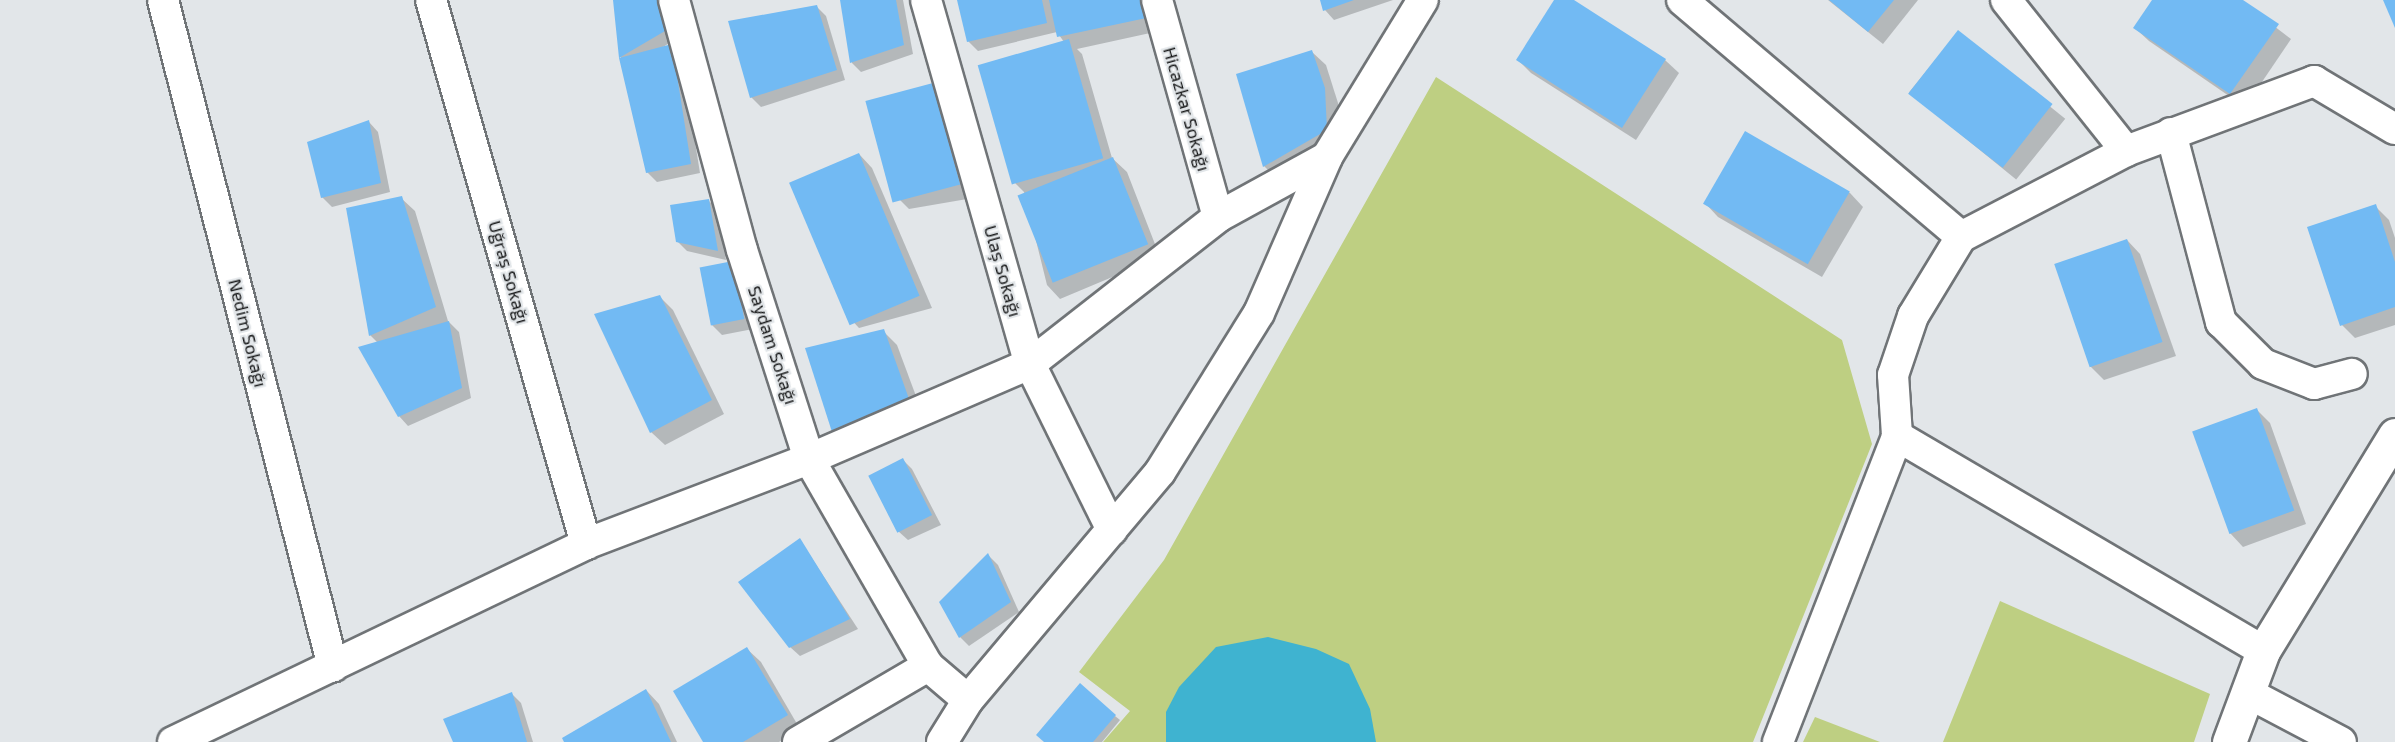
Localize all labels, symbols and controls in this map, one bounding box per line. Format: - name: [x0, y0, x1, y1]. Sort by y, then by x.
- street label: Hicazkar Sokağı: [1159, 44, 1215, 174]
- street label: Uğraş Sokağı: [484, 218, 534, 326]
- street label: Ulaş Sokağı: [980, 223, 1026, 319]
- street label: Nedim Sokağı: [224, 277, 272, 389]
- street label: Saydam Sokağı: [744, 283, 802, 407]

